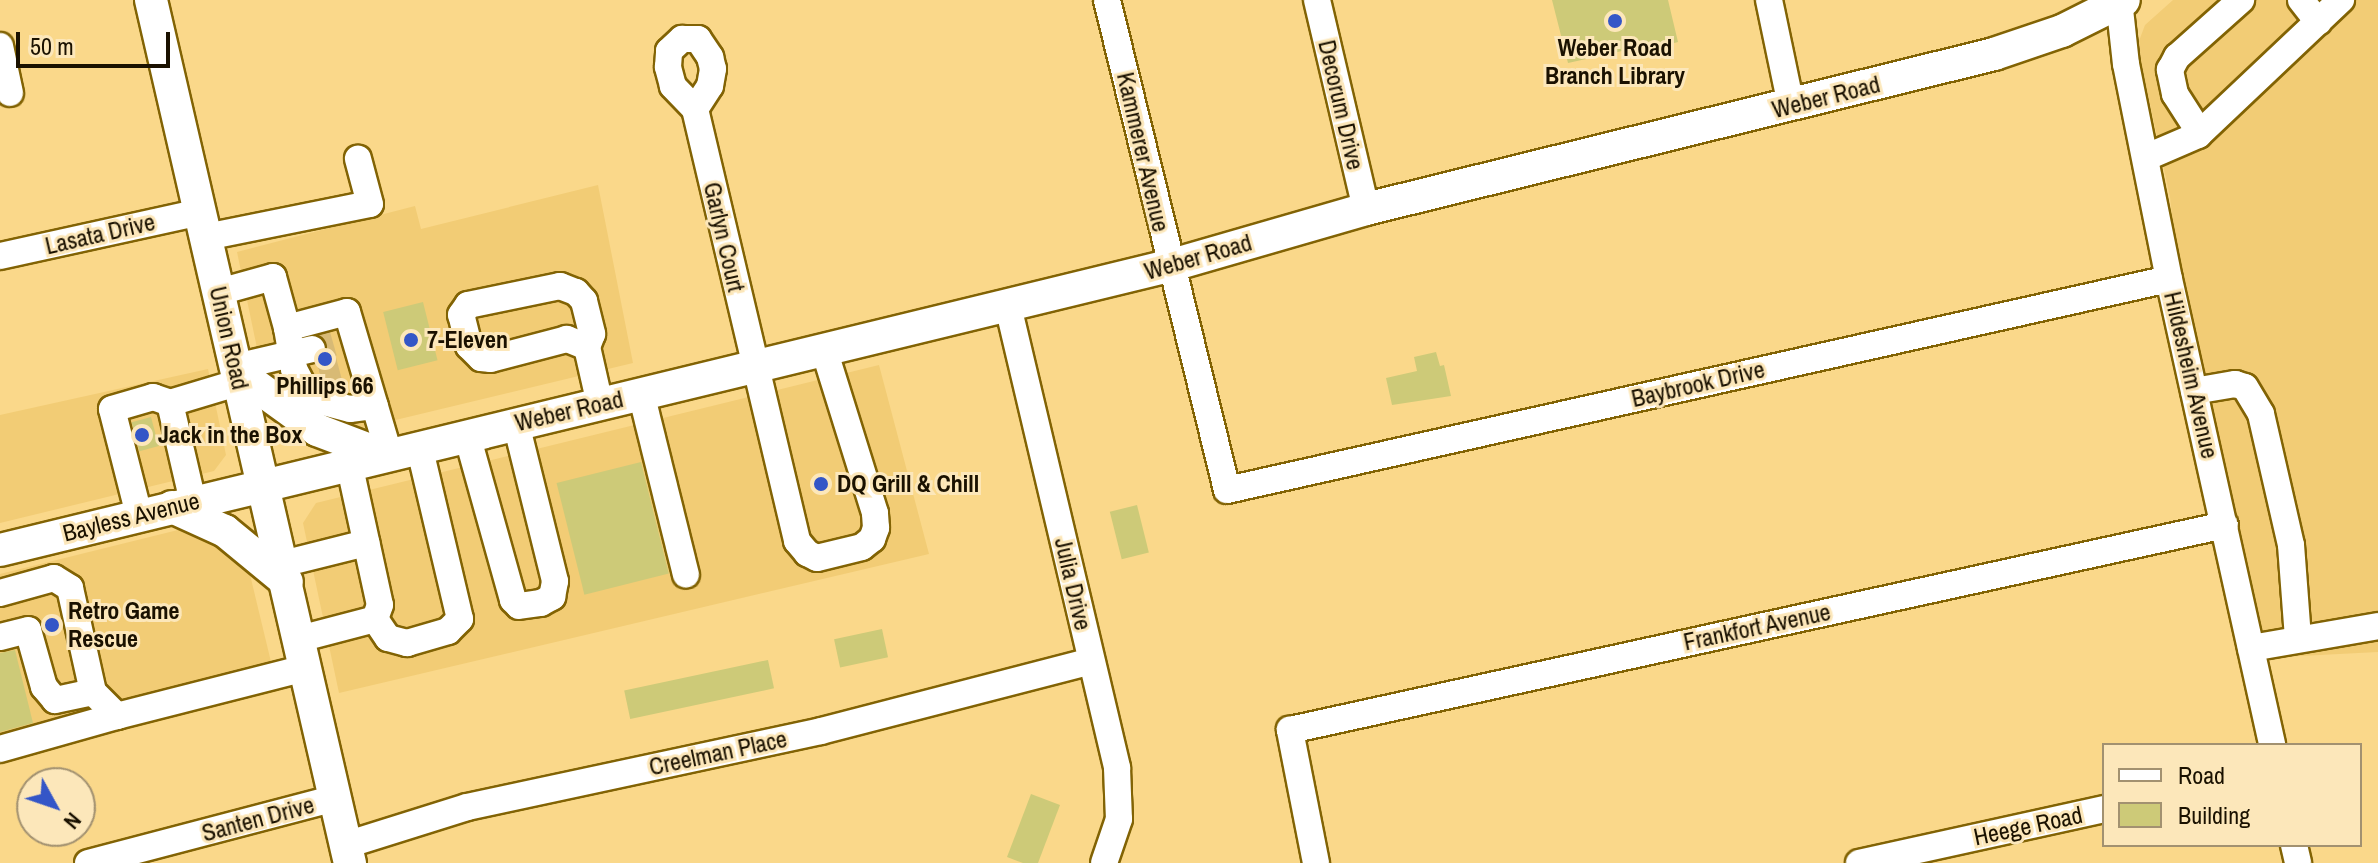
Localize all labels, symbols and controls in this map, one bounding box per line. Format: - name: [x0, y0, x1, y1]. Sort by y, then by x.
- marker: Weber Road Branch Library: [1606, 12, 1624, 30]
- scale bar: [20, 16, 174, 66]
- text: 50 m: [30, 30, 74, 62]
- place label: Weber Road Branch Library: [1545, 34, 1685, 90]
- street label: Decorum Drive: [1312, 37, 1370, 173]
- street label: Kammerer Avenue: [1111, 69, 1175, 235]
- street label: Weber Road: [1769, 70, 1883, 124]
- street label: Garlyn Court: [697, 179, 751, 295]
- street label: Lasata Drive: [42, 207, 158, 261]
- street label: Weber Road: [1141, 228, 1255, 286]
- street label: Union Road: [203, 284, 255, 392]
- street label: Hildesheim Avenue: [2158, 288, 2224, 462]
- place label: 7-Eleven: [427, 326, 508, 354]
- marker: 7-Eleven: [402, 331, 420, 349]
- marker: Phillips 66: [316, 350, 334, 368]
- street label: Baybrook Drive: [1629, 355, 1767, 413]
- place label: Phillips 66: [276, 372, 374, 400]
- street label: Weber Road: [512, 385, 626, 437]
- place label: Jack in the Box: [158, 421, 302, 449]
- marker: Jack in the Box: [133, 426, 151, 444]
- place label: DQ Grill & Chill: [837, 470, 979, 498]
- marker: DQ Grill & Chill: [812, 475, 830, 493]
- street label: Bayless Avenue: [59, 486, 203, 548]
- street label: Julia Drive: [1048, 535, 1098, 633]
- place label: Retro Game Rescue: [68, 597, 180, 653]
- street label: Frankfort Avenue: [1680, 597, 1834, 657]
- marker: Retro Game Rescue: [43, 616, 61, 634]
- street label: Creelman Place: [647, 724, 789, 782]
- legend: [2102, 743, 2362, 847]
- text: Road: [2178, 759, 2225, 791]
- north arrow: [16, 767, 96, 847]
- street label: Santen Drive: [199, 790, 317, 848]
- text: Building: [2178, 799, 2250, 831]
- street label: Heege Road: [1971, 800, 2085, 852]
- text: N: [57, 807, 89, 836]

